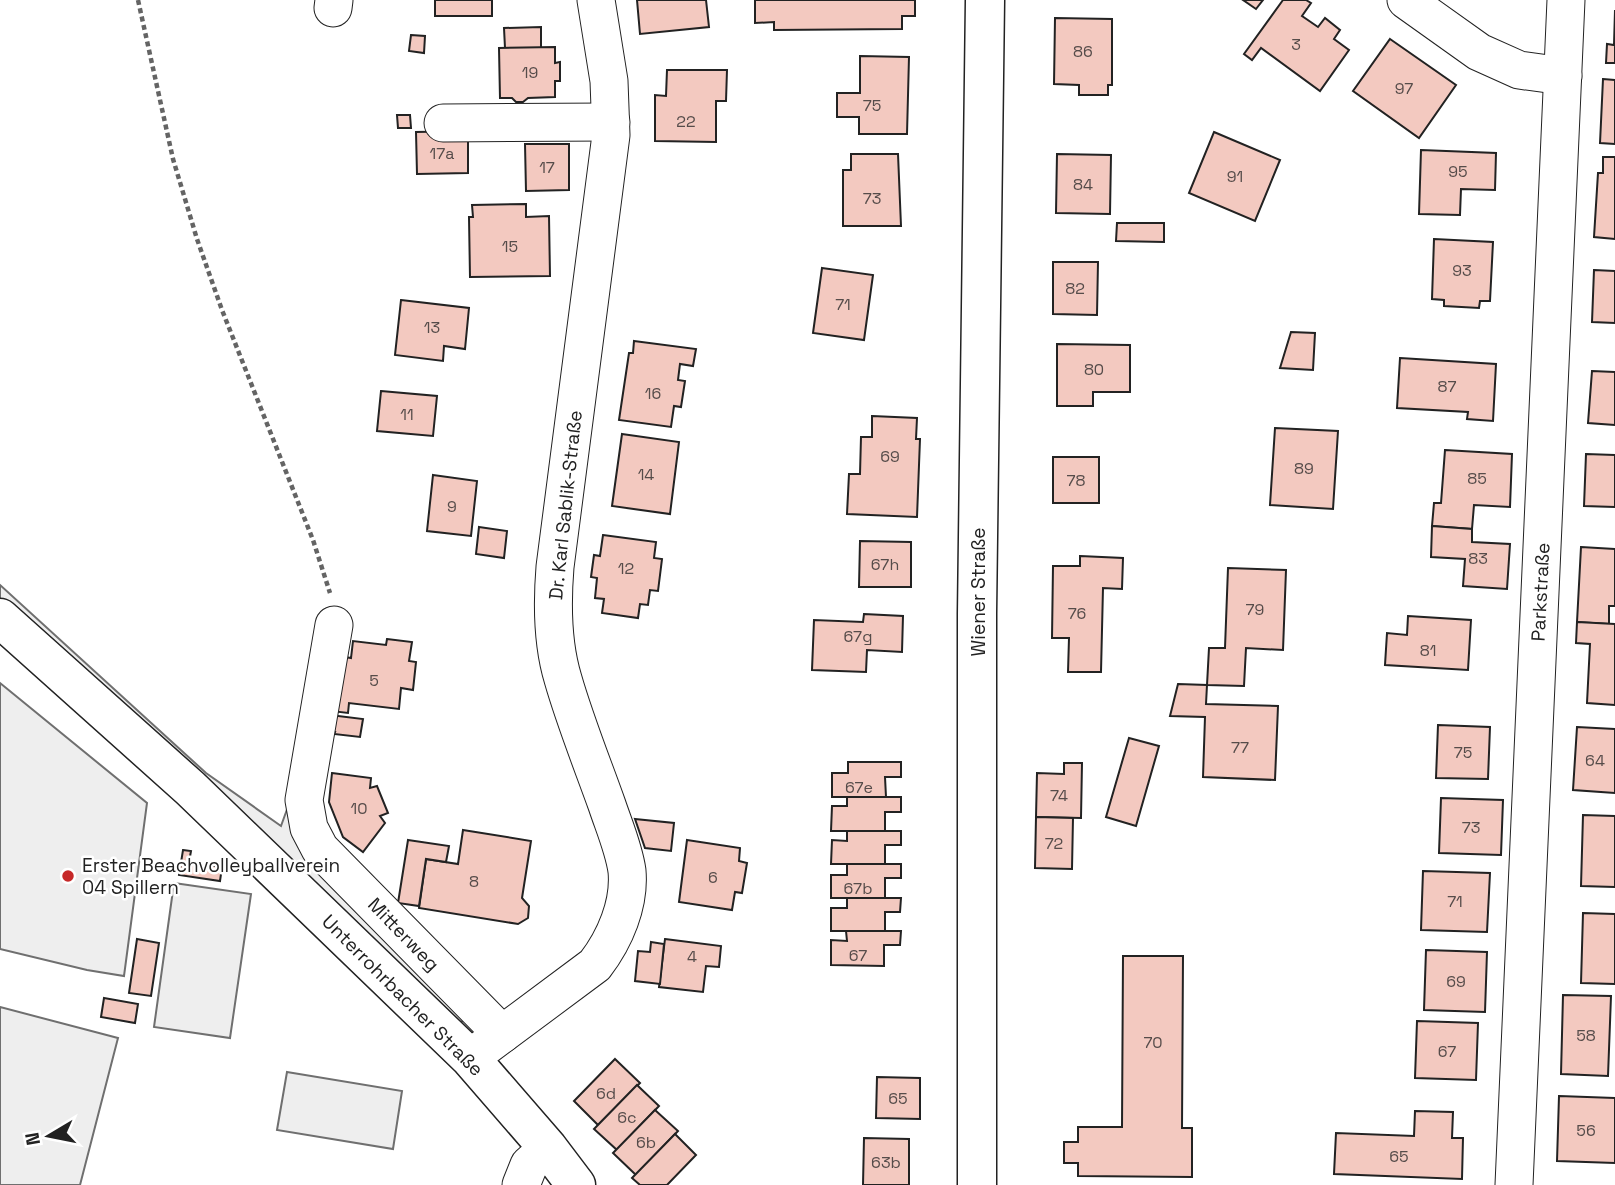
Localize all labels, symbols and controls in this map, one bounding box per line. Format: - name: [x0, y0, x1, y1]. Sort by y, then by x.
- house number: 3: [1291, 34, 1301, 55]
- house number: 86: [1073, 41, 1093, 62]
- house number: 19: [522, 62, 538, 83]
- house number: 97: [1395, 78, 1413, 99]
- house number: 75: [863, 95, 881, 116]
- house number: 22: [676, 111, 696, 132]
- house number: 17a: [430, 143, 454, 164]
- house number: 17: [539, 157, 555, 178]
- house number: 95: [1448, 161, 1468, 182]
- house number: 91: [1227, 166, 1243, 187]
- house number: 84: [1073, 174, 1093, 195]
- house number: 73: [863, 188, 881, 209]
- house number: 15: [502, 236, 518, 257]
- house number: 93: [1452, 260, 1472, 281]
- house number: 82: [1065, 278, 1085, 299]
- house number: 71: [835, 294, 851, 315]
- house number: 13: [424, 317, 440, 338]
- house number: 80: [1084, 359, 1104, 380]
- house number: 87: [1438, 376, 1456, 397]
- house number: 16: [645, 383, 661, 404]
- house number: 11: [400, 404, 414, 425]
- street label: Dr. Karl Sablik-Straße: [543, 409, 588, 601]
- house number: 69: [880, 446, 900, 467]
- house number: 89: [1294, 458, 1314, 479]
- house number: 14: [638, 464, 654, 485]
- house number: 85: [1467, 468, 1487, 489]
- house number: 78: [1067, 470, 1086, 491]
- house number: 9: [447, 496, 457, 517]
- street label: Wiener Straße: [966, 528, 991, 656]
- street label: Parkstraße: [1525, 542, 1556, 642]
- house number: 83: [1468, 548, 1488, 569]
- house number: 67h: [871, 554, 899, 575]
- house number: 12: [618, 558, 634, 579]
- house number: 79: [1246, 599, 1264, 620]
- house number: 76: [1068, 603, 1086, 624]
- house number: 67g: [844, 626, 872, 647]
- house number: 81: [1420, 640, 1436, 661]
- house number: 5: [369, 670, 379, 691]
- house number: 77: [1231, 737, 1249, 758]
- house number: 75: [1454, 742, 1472, 763]
- house number: 64: [1585, 750, 1605, 771]
- house number: 67e: [845, 777, 873, 798]
- house number: 74: [1050, 785, 1068, 806]
- house number: 10: [351, 798, 367, 819]
- house number: 73: [1462, 817, 1480, 838]
- house number: 72: [1045, 833, 1063, 854]
- place label: Erster Beachvolleyballverein 04 Spillern: [82, 853, 340, 900]
- house number: 6: [708, 867, 718, 888]
- marker: Erster Beachvolleyballverein 04 Spillern: [60, 868, 76, 884]
- house number: 8: [469, 871, 479, 892]
- house number: 67b: [844, 878, 872, 899]
- house number: 71: [1447, 891, 1463, 912]
- street label: Mitterweg: [362, 892, 445, 976]
- street label: Unterrohrbacher Straße: [316, 909, 489, 1082]
- house number: 67: [849, 945, 867, 966]
- house number: 4: [687, 946, 697, 967]
- house number: 69: [1446, 971, 1466, 992]
- house number: 58: [1576, 1025, 1596, 1046]
- house number: 70: [1143, 1032, 1163, 1053]
- house number: 67: [1438, 1041, 1456, 1062]
- house number: 6d: [596, 1083, 616, 1104]
- house number: 65: [888, 1088, 908, 1109]
- north arrow: [14, 1101, 84, 1171]
- house number: 6c: [617, 1107, 637, 1128]
- house number: 56: [1576, 1120, 1596, 1141]
- text: N: [19, 1130, 46, 1147]
- house number: 6b: [636, 1132, 656, 1153]
- house number: 65: [1389, 1146, 1409, 1167]
- house number: 63b: [871, 1152, 901, 1173]

